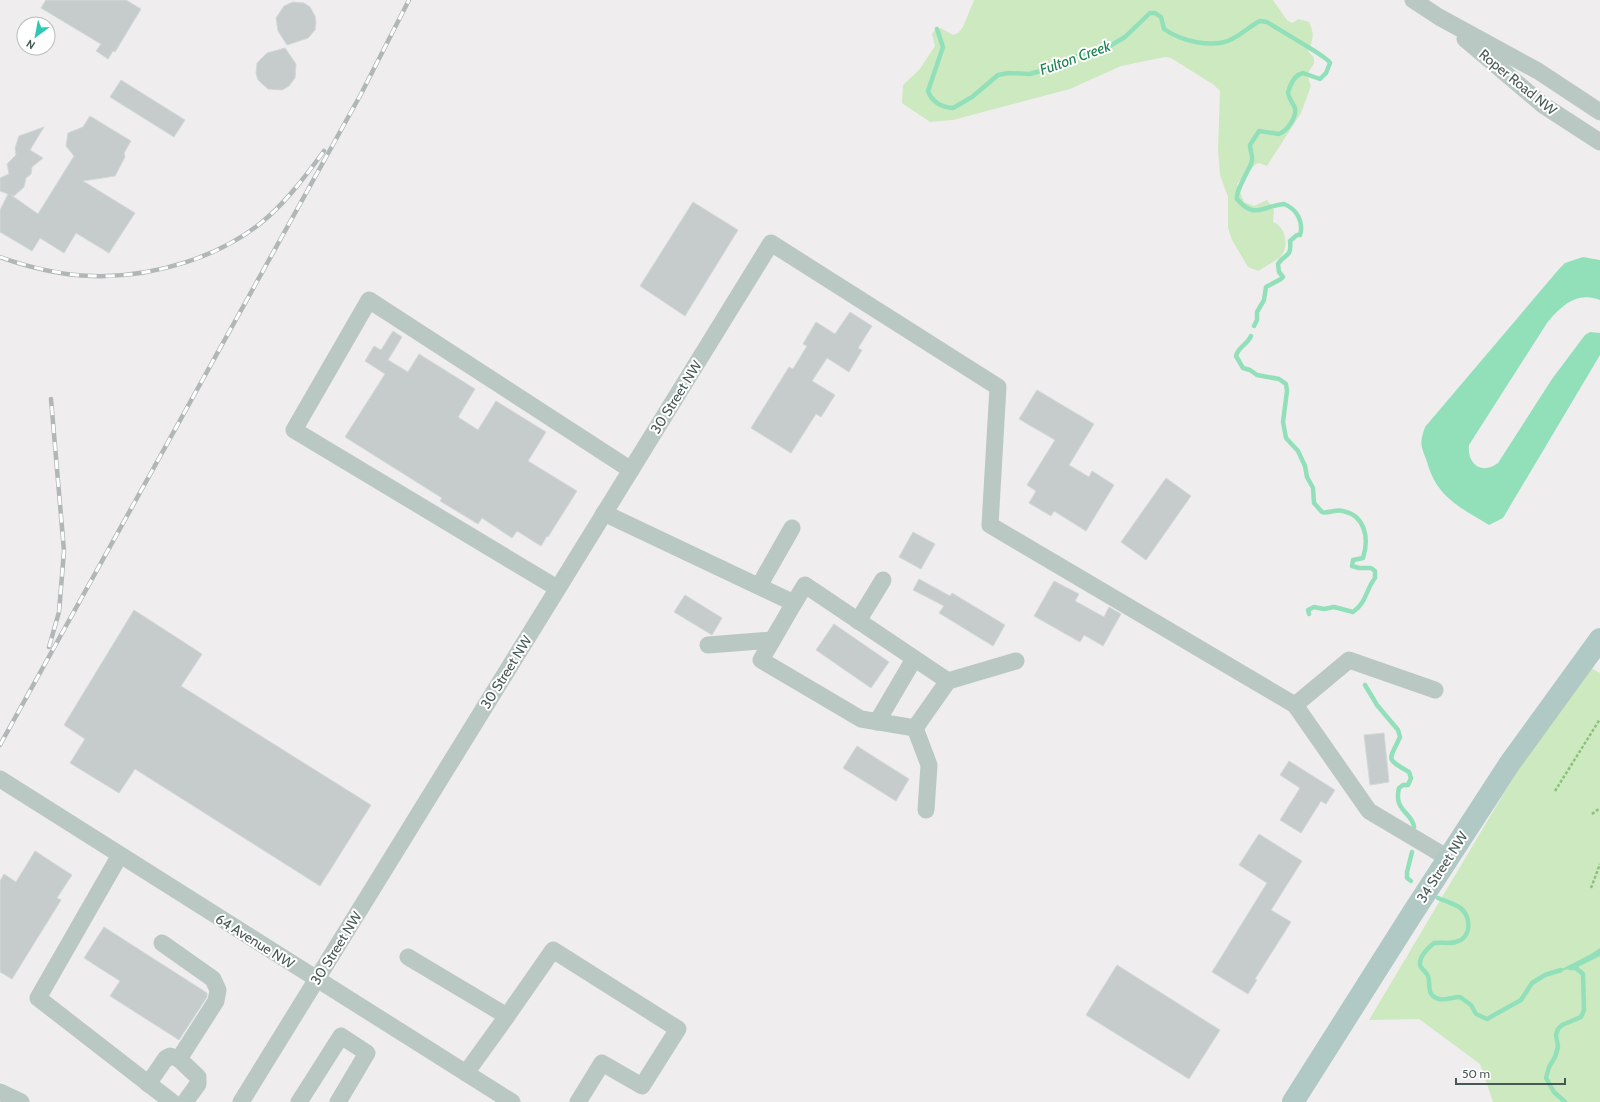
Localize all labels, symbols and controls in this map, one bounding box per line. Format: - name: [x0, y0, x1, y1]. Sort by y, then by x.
- north arrow: [16, 16, 56, 56]
- text: N: [24, 36, 38, 52]
- water label: Fulton Creek: [1037, 37, 1113, 79]
- street label: Roper Road NW: [1475, 45, 1561, 119]
- street label: 30 Street NW: [646, 357, 706, 437]
- street label: 30 Street NW: [476, 632, 536, 712]
- street label: 34 Street NW: [1412, 827, 1472, 906]
- street label: 30 Street NW: [306, 908, 366, 988]
- street label: 64 Avenue NW: [212, 910, 299, 973]
- scale bar: [1456, 1060, 1565, 1086]
- text: 50 m: [1462, 1066, 1490, 1081]

